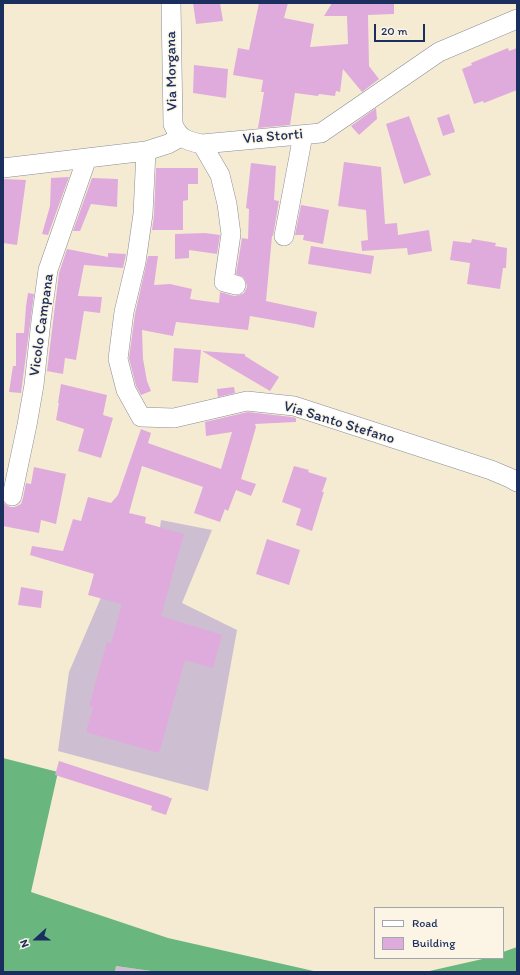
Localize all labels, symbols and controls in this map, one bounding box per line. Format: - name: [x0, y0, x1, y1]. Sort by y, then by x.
- scale bar: [376, 16, 427, 42]
- text: 20 m: [381, 24, 408, 38]
- street label: Via Morgana: [162, 31, 182, 111]
- street label: Via Storti: [242, 125, 304, 149]
- street label: Vicolo Campana: [26, 272, 58, 378]
- street label: Via Santo Stefano: [281, 398, 397, 448]
- legend: [374, 907, 504, 959]
- text: Road: [412, 916, 438, 930]
- north arrow: [16, 919, 56, 959]
- text: Building: [412, 936, 455, 950]
- text: N: [17, 938, 32, 949]

